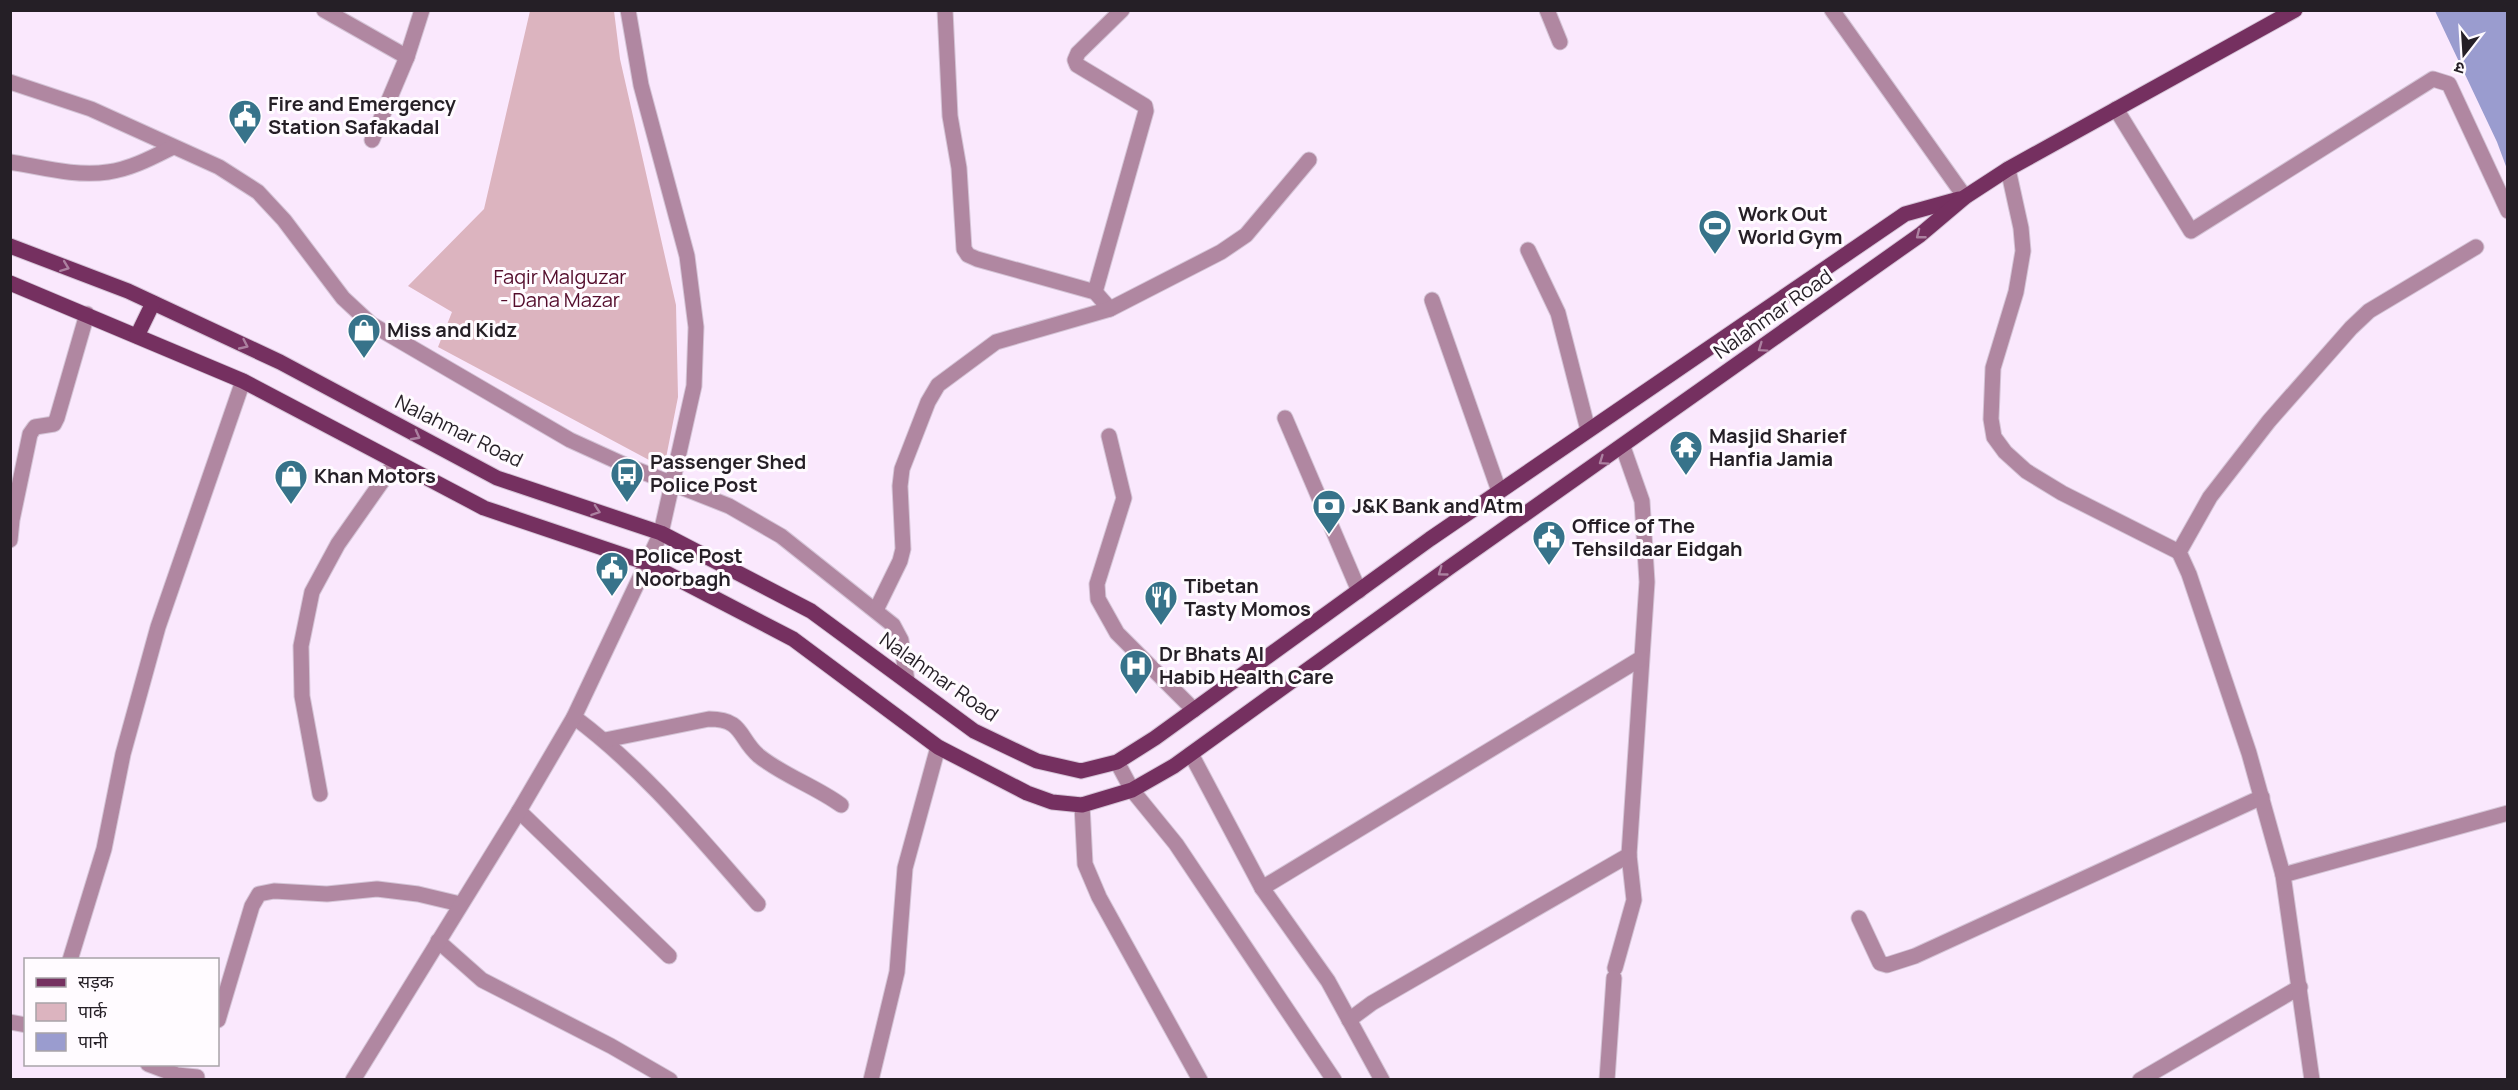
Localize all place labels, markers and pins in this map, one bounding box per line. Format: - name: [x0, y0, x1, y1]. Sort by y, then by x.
- place label: Fire and Emergency Station Safakadal: [268, 90, 457, 140]
- public building icon: Fire and Emergency Station Safakadal: [227, 98, 263, 145]
- place label: Work Out World Gym: [1738, 200, 1842, 250]
- sports icon: Work Out World Gym: [1697, 208, 1733, 255]
- shop icon: Miss and Kidz: [346, 312, 382, 359]
- place label: Miss and Kidz: [387, 316, 517, 343]
- place label: Masjid Sharief Hanfia Jamia: [1709, 422, 1847, 472]
- temple icon: Masjid Sharief Hanfia Jamia: [1668, 429, 1704, 476]
- place label: Passenger Shed Police Post: [650, 448, 806, 498]
- bus stop icon: Passenger Shed Police Post: [609, 456, 645, 503]
- shop icon: Khan Motors: [273, 458, 309, 505]
- place label: Khan Motors: [314, 462, 436, 489]
- bank icon: J&K Bank and Atm: [1311, 488, 1347, 535]
- place label: J&K Bank and Atm: [1352, 492, 1523, 519]
- place label: Office of The Tehsildaar Eidgah: [1572, 512, 1743, 562]
- public building icon: Office of The Tehsildaar Eidgah: [1531, 519, 1567, 566]
- place label: Police Post Noorbagh: [635, 542, 743, 592]
- public building icon: Police Post Noorbagh: [594, 550, 630, 597]
- place label: Tibetan Tasty Momos: [1184, 572, 1311, 622]
- restaurant icon: Tibetan Tasty Momos: [1143, 579, 1179, 626]
- place label: Dr Bhats Al Habib Health Care: [1159, 640, 1334, 690]
- hospital icon: Dr Bhats Al Habib Health Care: [1118, 648, 1154, 695]

